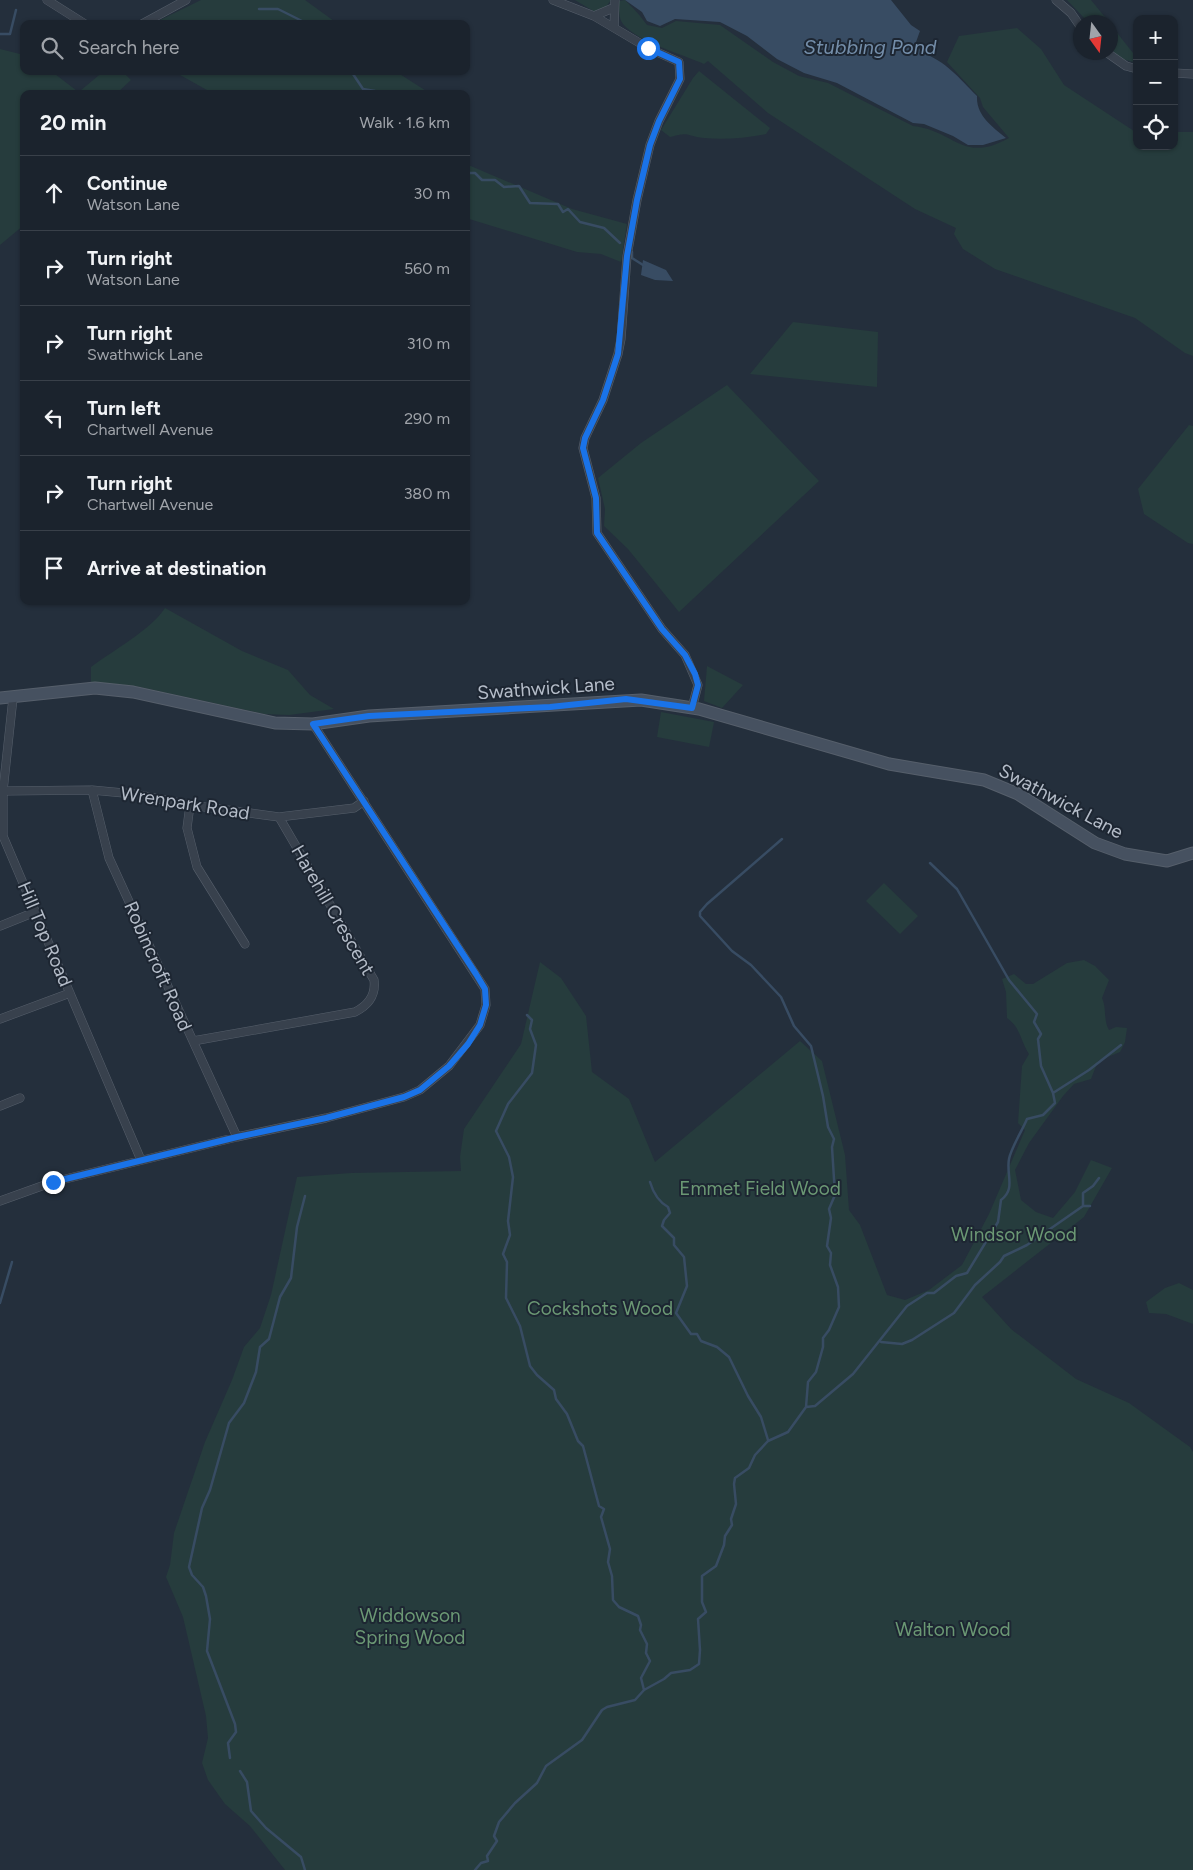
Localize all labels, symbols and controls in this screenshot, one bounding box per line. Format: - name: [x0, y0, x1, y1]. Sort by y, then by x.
- north arrow: [1073, 15, 1118, 60]
- map controls: [1133, 15, 1178, 150]
- button: +: [1133, 15, 1178, 60]
- search box: [20, 20, 470, 75]
- icon: search: [38, 34, 66, 62]
- water label: Stubbing Pond: [803, 35, 937, 59]
- text: Search here: [78, 36, 180, 59]
- route start: [637, 37, 660, 60]
- button: −: [1133, 60, 1178, 105]
- button: locate: [1133, 105, 1178, 150]
- text: 20 min: [40, 110, 107, 135]
- text: Walk · 1.6 km: [360, 113, 450, 132]
- text: Continue: [87, 172, 167, 195]
- icon: ahead: [40, 179, 68, 207]
- text: 30 m: [413, 184, 450, 203]
- text: Watson Lane: [87, 195, 180, 214]
- text: Turn right: [87, 247, 173, 270]
- icon: right: [40, 254, 68, 282]
- text: 560 m: [404, 259, 450, 278]
- text: Watson Lane: [87, 270, 180, 289]
- text: Turn right: [87, 322, 173, 345]
- icon: right: [40, 329, 68, 357]
- text: 310 m: [407, 334, 450, 353]
- text: Swathwick Lane: [87, 345, 203, 364]
- text: Turn left: [87, 397, 161, 420]
- icon: left: [40, 404, 68, 432]
- text: 290 m: [404, 409, 450, 428]
- text: Chartwell Avenue: [87, 420, 213, 439]
- text: Turn right: [87, 472, 173, 495]
- icon: right: [40, 479, 68, 507]
- text: 380 m: [404, 484, 450, 503]
- text: Chartwell Avenue: [87, 495, 213, 514]
- icon: arrive: [40, 554, 68, 582]
- text: Arrive at destination: [87, 557, 266, 580]
- street label: Swathwick Lane: [477, 672, 615, 704]
- street label: Swathwick Lane: [995, 759, 1127, 843]
- street label: Wrenpark Road: [119, 781, 251, 825]
- street label: Harehill Crescent: [286, 841, 380, 979]
- street label: Hill Top Road: [13, 878, 77, 990]
- street label: Robincroft Road: [119, 898, 197, 1034]
- route end: [42, 1171, 65, 1194]
- park label: Emmet Field Wood: [679, 1177, 841, 1200]
- park label: Windsor Wood: [951, 1223, 1077, 1246]
- park label: Cockshots Wood: [527, 1297, 673, 1320]
- park label: Widdowson Spring Wood: [355, 1604, 465, 1649]
- park label: Walton Wood: [895, 1618, 1011, 1641]

